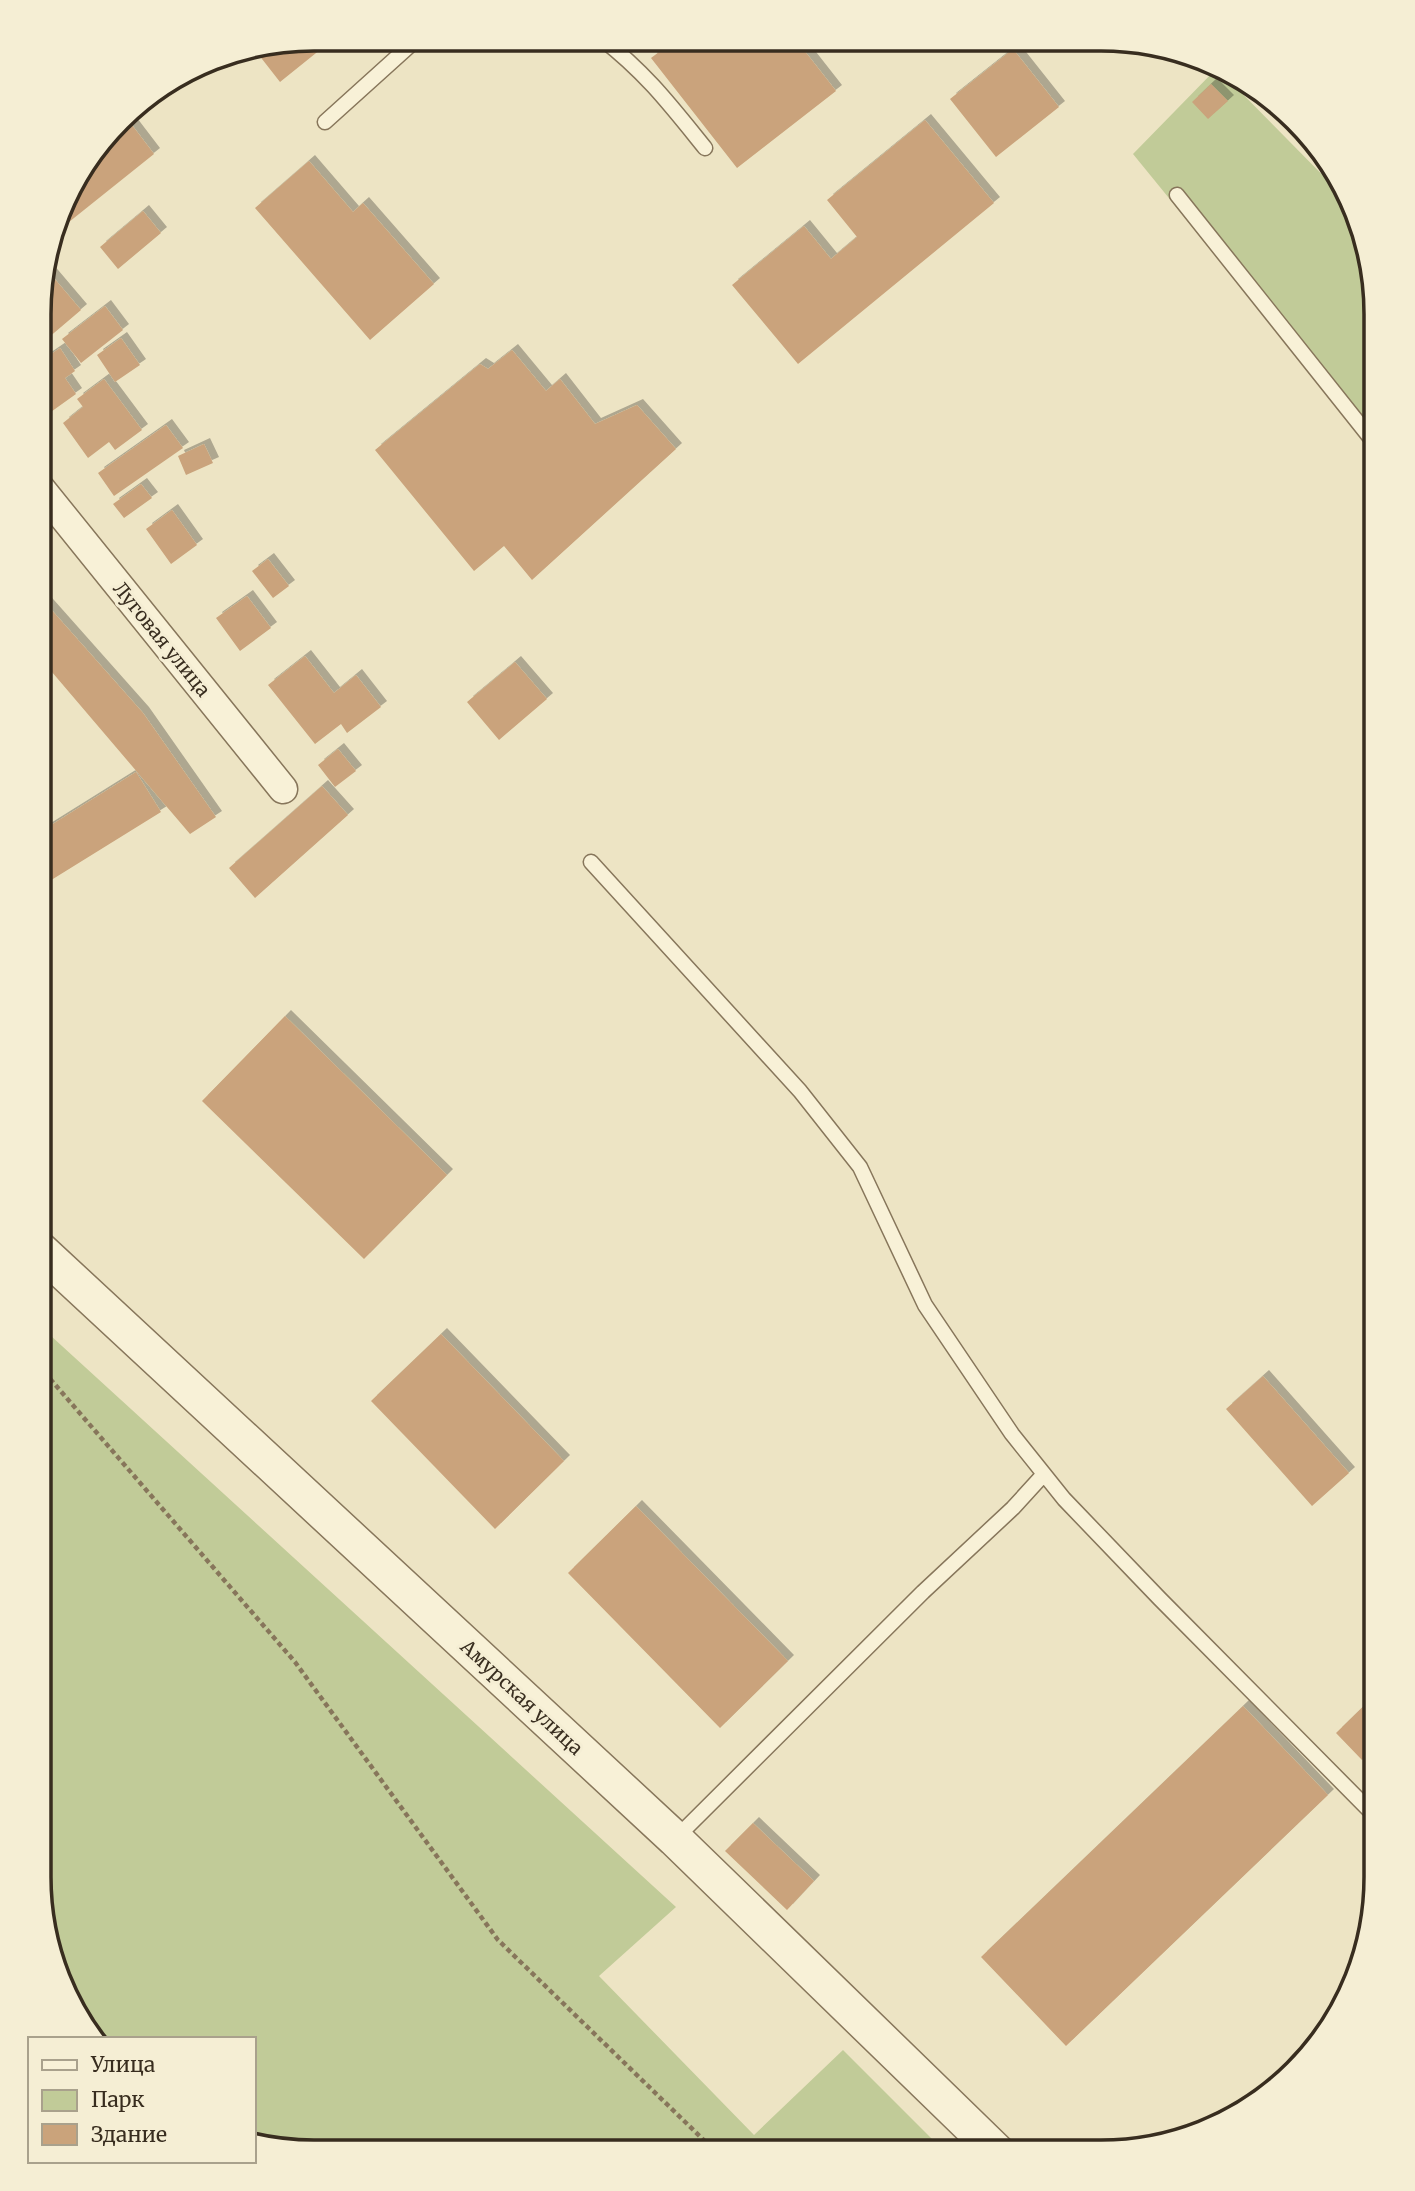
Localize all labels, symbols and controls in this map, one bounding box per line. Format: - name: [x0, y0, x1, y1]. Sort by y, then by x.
- street label: Луговая улица: [108, 577, 216, 701]
- street label: Амурская улица: [455, 1634, 588, 1760]
- legend: [28, 2037, 256, 2163]
- text: Улица: [90, 2051, 155, 2078]
- text: Парк: [91, 2086, 145, 2113]
- text: Здание: [91, 2121, 167, 2148]

